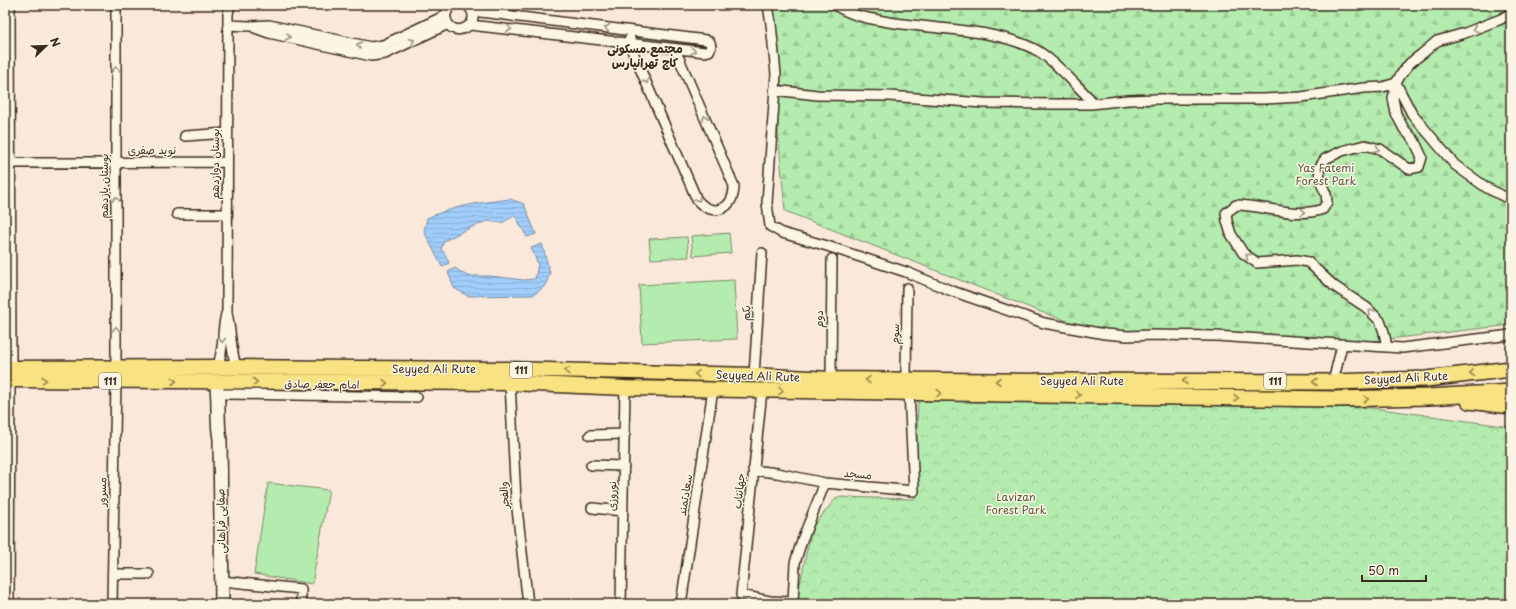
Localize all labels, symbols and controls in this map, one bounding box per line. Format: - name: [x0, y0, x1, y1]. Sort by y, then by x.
- one-way arrow: [506, 24, 512, 33]
- one-way arrow: [604, 24, 610, 33]
- one-way arrow: [1472, 24, 1479, 32]
- north arrow: [26, 26, 66, 66]
- one-way arrow: [284, 33, 291, 41]
- text: N: [46, 35, 65, 49]
- one-way arrow: [408, 38, 416, 46]
- district label: مجتمع مسکونی کاج تهرانپارس: [607, 39, 683, 71]
- one-way arrow: [356, 41, 362, 49]
- one-way arrow: [690, 46, 696, 55]
- one-way arrow: [112, 66, 120, 72]
- one-way arrow: [641, 77, 649, 84]
- one-way arrow: [701, 115, 709, 122]
- street label: بوستان دوازدهم: [206, 128, 224, 200]
- street label: نوید صفری: [128, 141, 176, 158]
- one-way arrow: [1373, 144, 1380, 152]
- street label: بوستان یازدهم: [95, 154, 113, 218]
- park label: Yas Fatemi Forest Park: [1296, 159, 1357, 189]
- one-way arrow: [693, 195, 700, 202]
- one-way arrow: [112, 196, 120, 202]
- one-way arrow: [1300, 208, 1306, 216]
- one-way arrow: [1245, 254, 1252, 261]
- street label: یکم: [736, 305, 756, 321]
- street label: دوم: [810, 310, 828, 328]
- one-way arrow: [1368, 310, 1376, 317]
- street label: سوم: [886, 323, 904, 345]
- one-way arrow: [112, 326, 120, 332]
- one-way arrow: [218, 337, 227, 343]
- street label: Seyyed Ali Rute: [392, 360, 476, 377]
- road number: 111: [510, 362, 532, 378]
- street label: Seyyed Ali Rute: [716, 366, 800, 385]
- one-way arrow: [564, 367, 570, 375]
- street label: Seyyed Ali Rute: [1364, 367, 1448, 388]
- one-way arrow: [1469, 369, 1475, 378]
- one-way arrow: [694, 370, 700, 378]
- street label: Seyyed Ali Rute: [1040, 372, 1124, 389]
- road number: 111: [99, 373, 121, 389]
- road number: 111: [1264, 373, 1286, 389]
- street label: امام جعفر صادق: [284, 374, 360, 394]
- one-way arrow: [41, 376, 47, 384]
- one-way arrow: [865, 376, 871, 384]
- one-way arrow: [995, 376, 1001, 385]
- one-way arrow: [171, 377, 177, 385]
- one-way arrow: [1182, 377, 1188, 385]
- one-way arrow: [252, 378, 258, 386]
- one-way arrow: [382, 378, 388, 387]
- one-way arrow: [1312, 378, 1318, 386]
- one-way arrow: [778, 387, 784, 395]
- one-way arrow: [936, 389, 942, 397]
- one-way arrow: [1075, 391, 1081, 399]
- one-way arrow: [1233, 394, 1239, 402]
- one-way arrow: [1363, 394, 1369, 403]
- street label: مسجد: [843, 464, 873, 483]
- street label: جهانتاب: [728, 472, 749, 510]
- street label: سعادتمند: [673, 473, 696, 517]
- street label: مسرور: [93, 477, 110, 508]
- street label: والفجر: [494, 481, 513, 510]
- street label: نوروزی: [603, 481, 620, 511]
- street label: صفایی فراهانی: [211, 488, 230, 554]
- park label: Lavizan Forest Park: [986, 488, 1047, 518]
- scale bar: [1362, 557, 1426, 583]
- text: 50 m: [1368, 561, 1399, 579]

